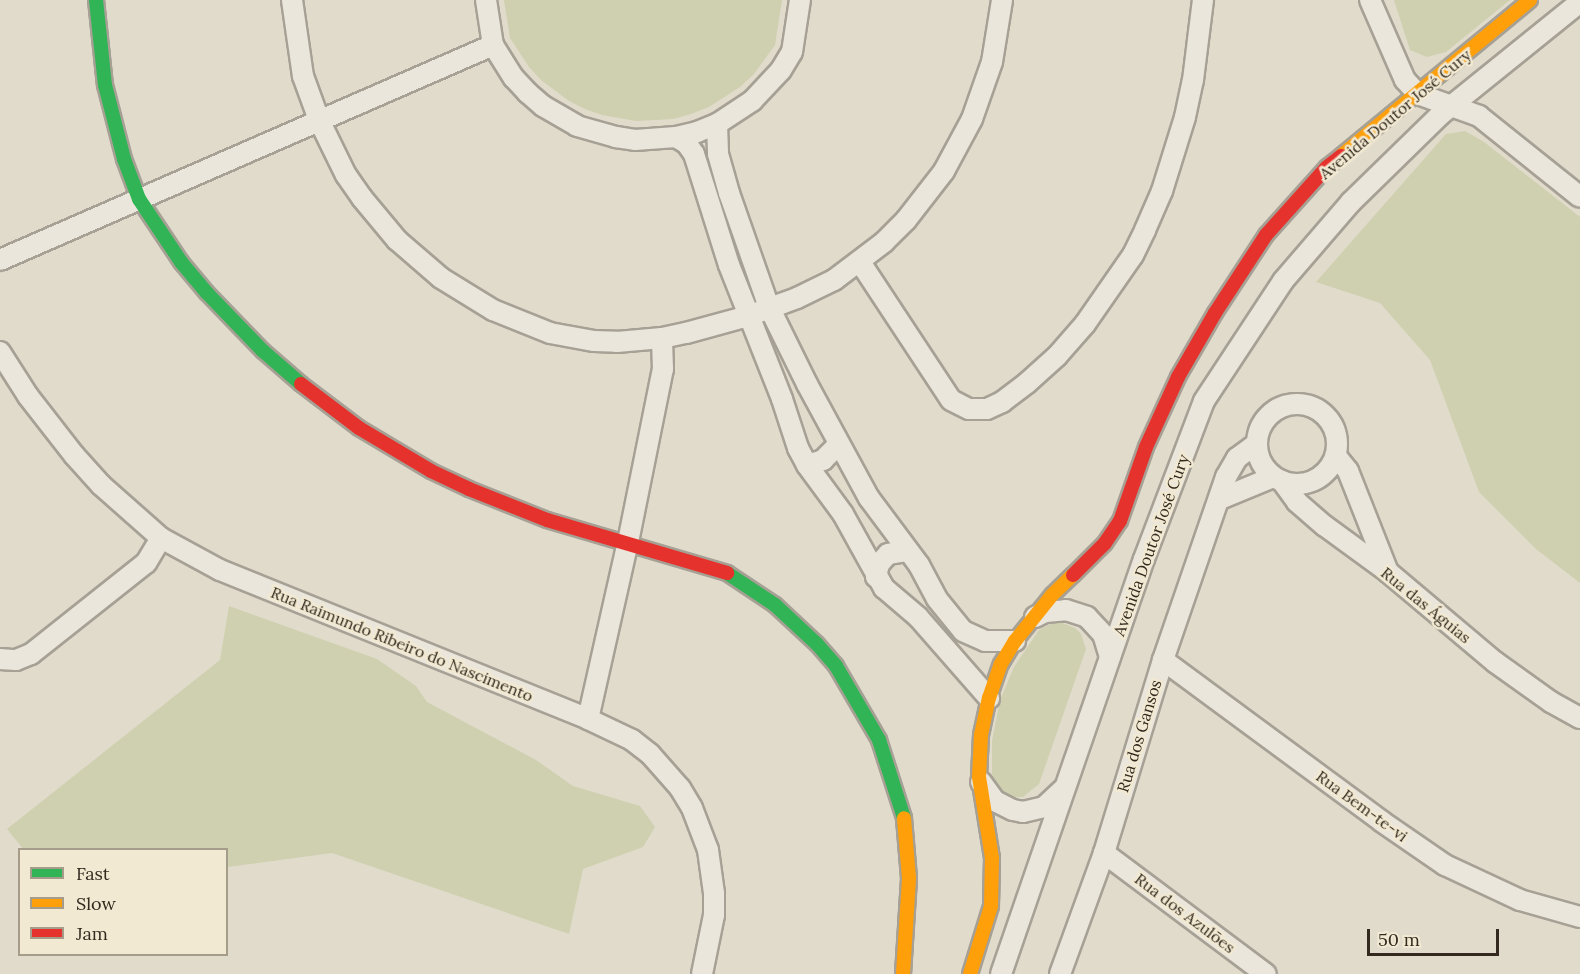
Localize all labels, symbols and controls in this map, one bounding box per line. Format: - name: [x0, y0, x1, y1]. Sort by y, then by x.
- street label: Avenida Doutor José Cury: [1315, 45, 1475, 183]
- street label: Avenida Doutor José Cury: [1109, 451, 1193, 639]
- street label: Rua das Águias: [1377, 563, 1475, 647]
- street label: Rua Raimundo Ribeiro do Nascimento: [268, 582, 536, 706]
- street label: Rua dos Gansos: [1113, 677, 1165, 795]
- street label: Rua Bem-te-vi: [1312, 766, 1412, 846]
- legend: [18, 848, 228, 956]
- text: Fast: [76, 862, 110, 885]
- street label: Rua dos Azulões: [1131, 869, 1239, 957]
- text: Slow: [76, 892, 116, 915]
- scale bar: [1370, 917, 1502, 955]
- text: Jam: [76, 922, 108, 945]
- text: 50 m: [1378, 928, 1420, 951]

